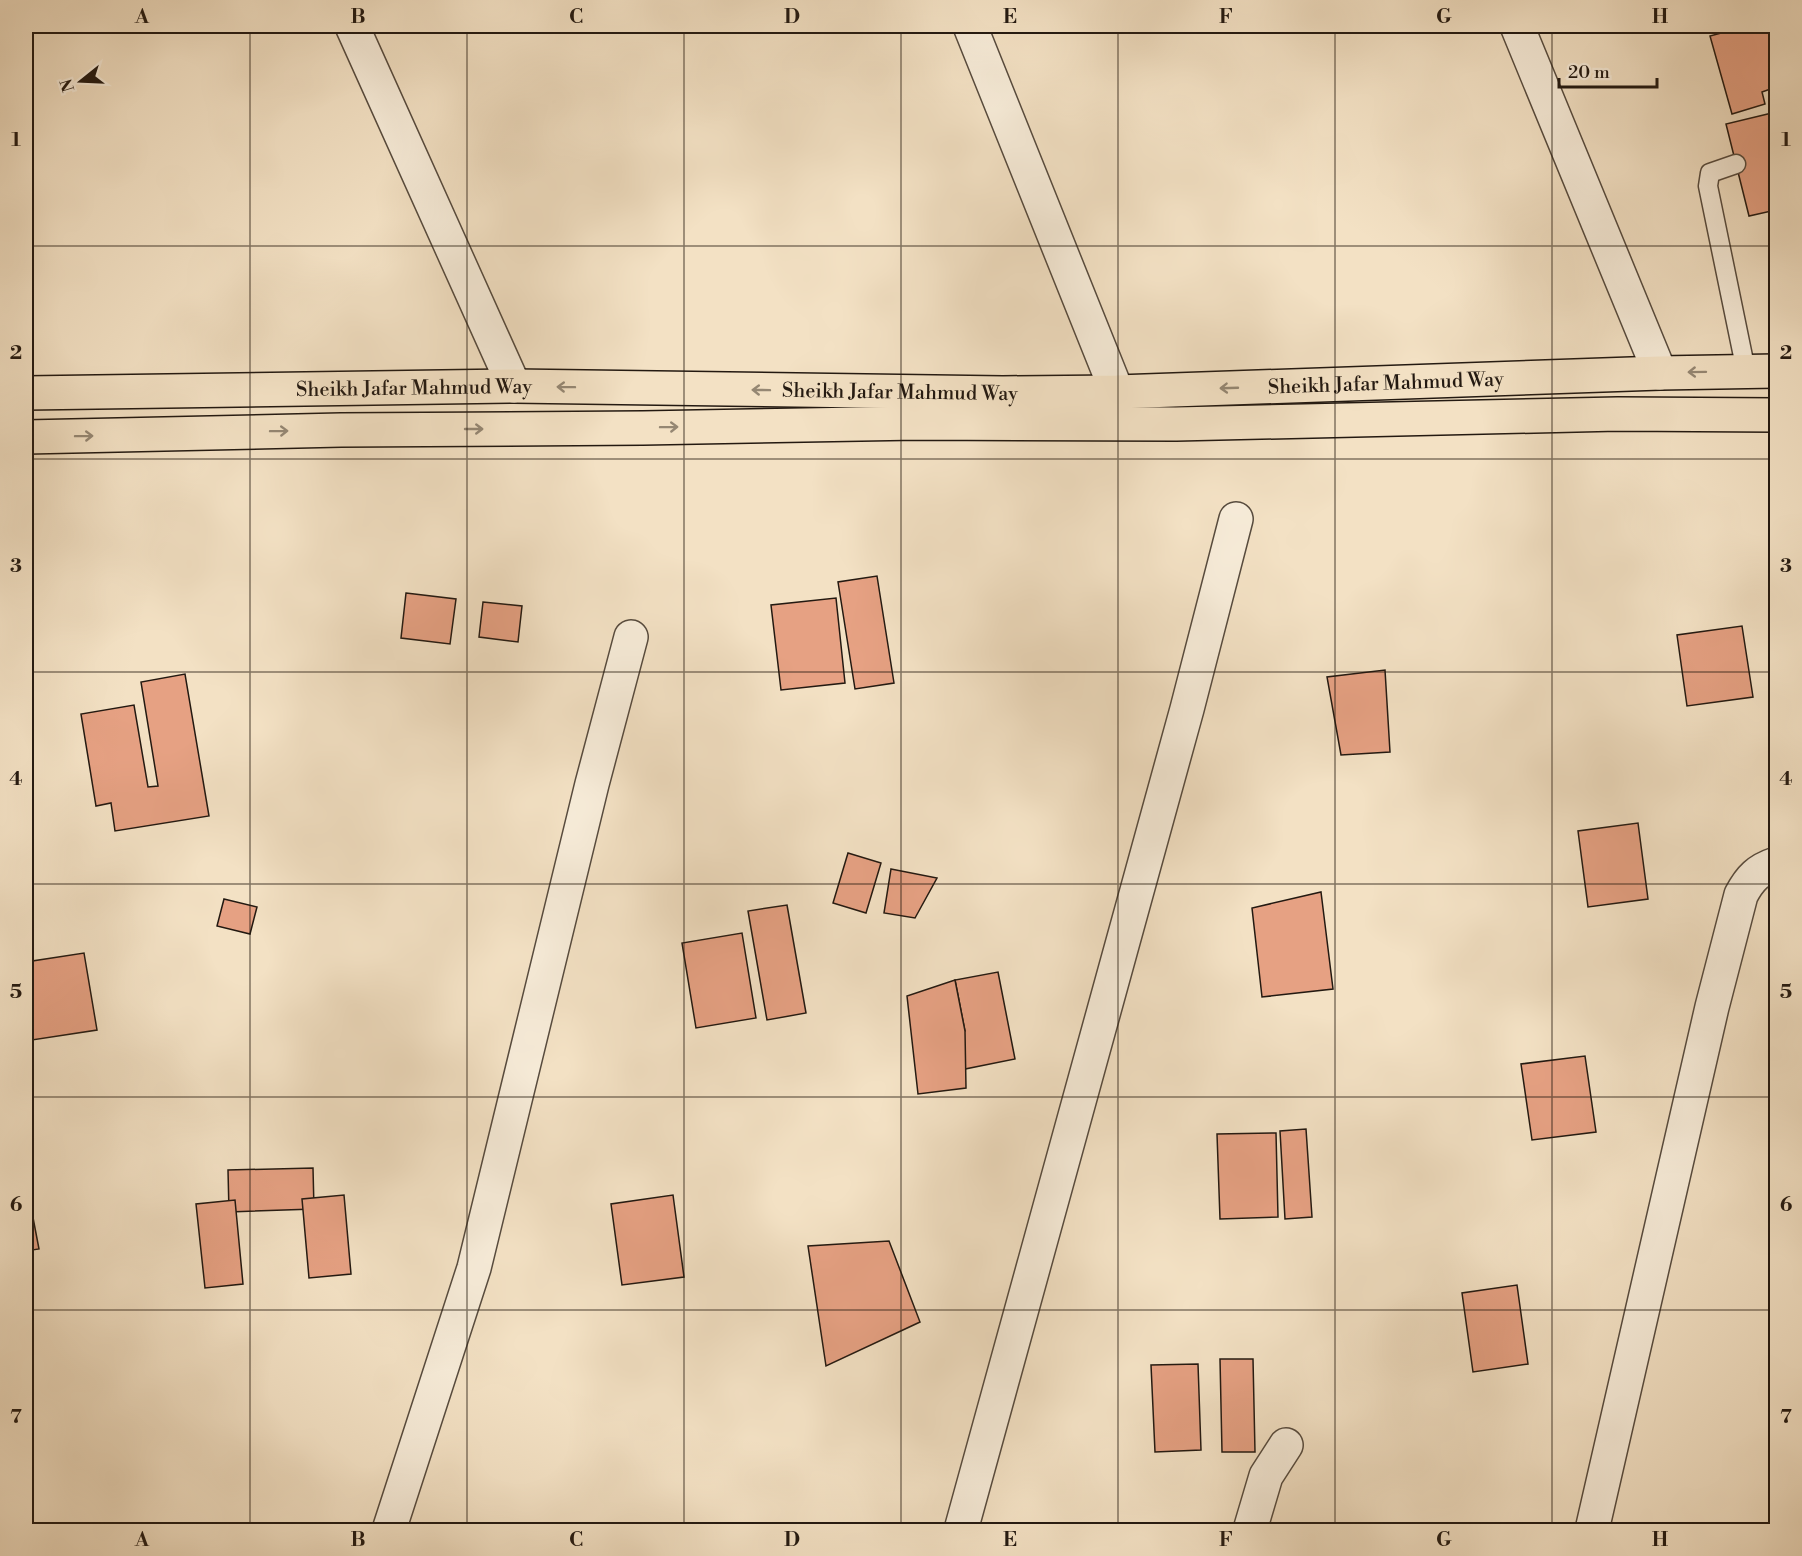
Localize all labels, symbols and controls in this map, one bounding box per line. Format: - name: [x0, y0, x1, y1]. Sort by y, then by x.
- text: A: [134, 5, 150, 30]
- text: B: [350, 5, 366, 30]
- text: C: [569, 5, 583, 30]
- text: D: [784, 5, 800, 30]
- text: E: [1003, 5, 1017, 30]
- text: F: [1219, 5, 1233, 30]
- text: G: [1436, 5, 1452, 30]
- text: H: [1652, 5, 1669, 30]
- north arrow: [51, 51, 111, 111]
- scale bar: [1559, 51, 1656, 89]
- text: 20 m: [1568, 61, 1610, 84]
- text: N: [56, 76, 79, 94]
- text: 1: [11, 128, 21, 153]
- text: 1: [1781, 128, 1791, 153]
- text: 2: [10, 341, 22, 366]
- text: 2: [1780, 341, 1792, 366]
- one-way arrow: [1688, 366, 1708, 378]
- street label: Sheikh Jafar Mahmud Way: [1267, 367, 1504, 401]
- street label: Sheikh Jafar Mahmud Way: [296, 375, 532, 403]
- street label: Sheikh Jafar Mahmud Way: [782, 379, 1018, 407]
- one-way arrow: [557, 381, 577, 393]
- one-way arrow: [1220, 382, 1240, 394]
- one-way arrow: [752, 384, 772, 396]
- one-way arrow: [658, 421, 678, 433]
- one-way arrow: [463, 423, 483, 435]
- one-way arrow: [268, 425, 288, 437]
- one-way arrow: [73, 430, 93, 442]
- text: 3: [10, 554, 22, 579]
- text: 3: [1780, 554, 1792, 579]
- text: 4: [9, 767, 23, 792]
- text: 4: [1779, 767, 1793, 792]
- text: 5: [10, 980, 22, 1005]
- text: 5: [1780, 980, 1792, 1005]
- text: 6: [10, 1193, 23, 1218]
- text: 6: [1780, 1193, 1793, 1218]
- text: 7: [10, 1405, 22, 1430]
- text: 7: [1780, 1405, 1792, 1430]
- text: A: [134, 1528, 150, 1553]
- text: B: [350, 1528, 366, 1553]
- text: C: [569, 1528, 583, 1553]
- text: D: [784, 1528, 800, 1553]
- text: E: [1003, 1528, 1017, 1553]
- text: F: [1219, 1528, 1233, 1553]
- text: G: [1436, 1528, 1452, 1553]
- text: H: [1652, 1528, 1669, 1553]

